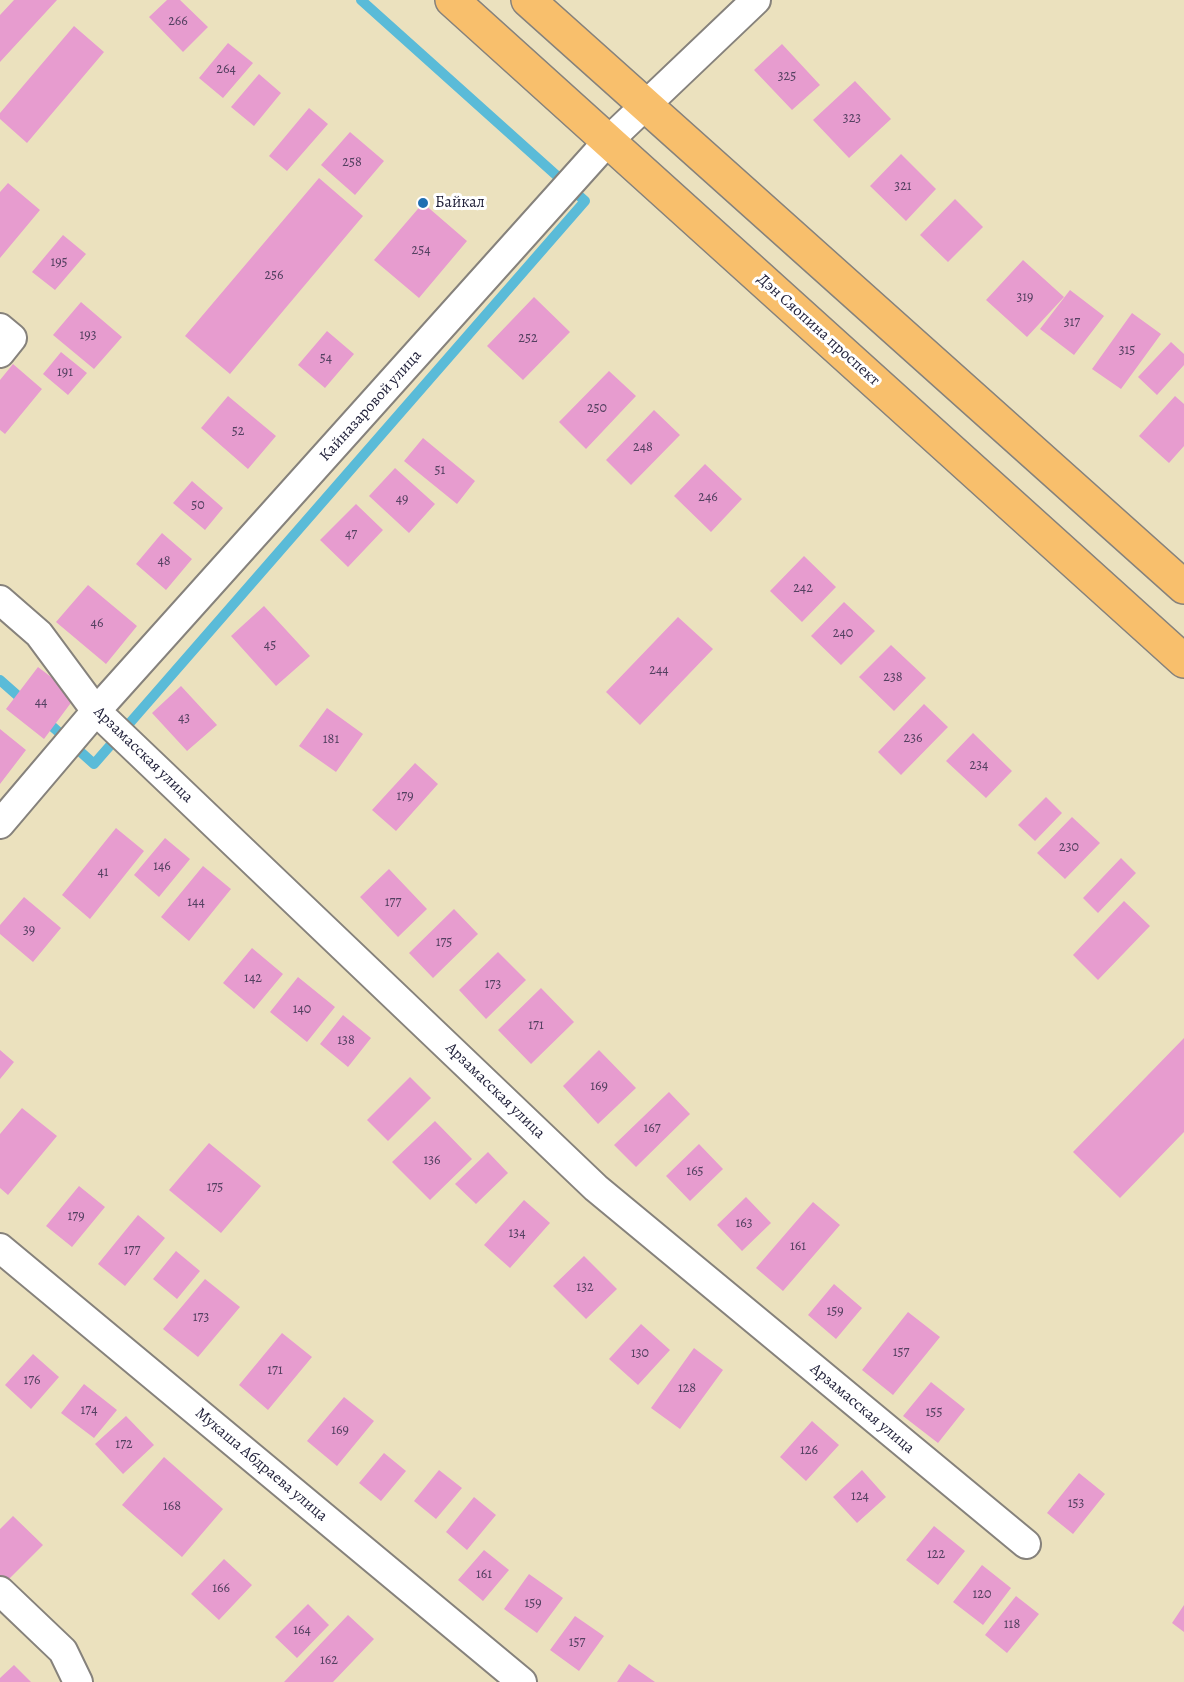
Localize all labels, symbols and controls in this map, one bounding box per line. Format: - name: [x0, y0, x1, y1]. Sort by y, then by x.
- house number: 266: [168, 14, 188, 30]
- house number: 264: [216, 62, 236, 78]
- house number: 325: [778, 69, 796, 85]
- house number: 323: [843, 111, 861, 127]
- house number: 258: [342, 155, 362, 171]
- house number: 321: [894, 179, 912, 195]
- place label: Байкал: [435, 193, 485, 213]
- marker: Байкал: [416, 196, 430, 210]
- house number: 254: [411, 243, 431, 259]
- house number: 195: [50, 255, 68, 271]
- house number: 256: [264, 268, 284, 284]
- street label: Дэн Сяопина проспект: [753, 270, 883, 390]
- house number: 319: [1017, 290, 1033, 306]
- house number: 317: [1064, 315, 1080, 331]
- house number: 193: [80, 328, 96, 344]
- house number: 252: [518, 331, 538, 347]
- house number: 315: [1119, 343, 1135, 359]
- street label: Кайназаровой улица: [316, 346, 426, 466]
- house number: 54: [320, 351, 332, 367]
- house number: 191: [57, 365, 73, 381]
- house number: 250: [587, 401, 607, 417]
- house number: 52: [232, 424, 244, 440]
- house number: 248: [633, 440, 653, 456]
- house number: 51: [435, 463, 445, 479]
- house number: 246: [698, 490, 718, 506]
- house number: 49: [396, 492, 408, 508]
- house number: 50: [191, 498, 205, 514]
- house number: 47: [345, 527, 357, 543]
- house number: 48: [157, 554, 171, 570]
- house number: 242: [793, 581, 813, 597]
- house number: 46: [91, 616, 103, 632]
- house number: 240: [833, 626, 853, 642]
- house number: 45: [264, 638, 276, 654]
- house number: 244: [649, 663, 669, 679]
- house number: 238: [883, 670, 903, 686]
- house number: 44: [35, 695, 47, 711]
- street label: Арзамасская улица: [89, 703, 197, 807]
- house number: 43: [178, 711, 190, 727]
- house number: 236: [904, 731, 922, 747]
- house number: 181: [323, 732, 339, 748]
- house number: 234: [970, 758, 988, 774]
- house number: 179: [396, 789, 414, 805]
- house number: 230: [1059, 840, 1079, 856]
- house number: 146: [153, 859, 171, 875]
- house number: 41: [97, 865, 109, 881]
- house number: 144: [187, 895, 205, 911]
- house number: 177: [385, 895, 401, 911]
- house number: 39: [23, 923, 35, 939]
- house number: 175: [436, 935, 452, 951]
- house number: 142: [244, 971, 262, 987]
- house number: 173: [485, 977, 501, 993]
- house number: 140: [293, 1002, 311, 1018]
- house number: 171: [528, 1018, 544, 1034]
- house number: 138: [337, 1033, 355, 1049]
- street label: Арзамасская улица: [441, 1039, 549, 1143]
- house number: 169: [590, 1079, 608, 1095]
- house number: 167: [643, 1121, 661, 1137]
- house number: 136: [423, 1153, 441, 1169]
- house number: 165: [686, 1164, 704, 1180]
- house number: 175: [207, 1180, 223, 1196]
- house number: 179: [67, 1209, 85, 1225]
- house number: 163: [735, 1216, 753, 1232]
- house number: 134: [509, 1226, 525, 1242]
- house number: 161: [790, 1239, 806, 1255]
- house number: 177: [124, 1243, 140, 1259]
- house number: 132: [576, 1280, 594, 1296]
- house number: 159: [826, 1304, 844, 1320]
- house number: 173: [193, 1310, 209, 1326]
- house number: 157: [893, 1345, 909, 1361]
- house number: 130: [631, 1346, 649, 1362]
- street label: Арзамасская улица: [806, 1360, 918, 1458]
- house number: 171: [267, 1363, 283, 1379]
- house number: 176: [23, 1373, 41, 1389]
- house number: 128: [678, 1381, 696, 1397]
- house number: 174: [80, 1403, 98, 1419]
- street label: Мукаша Абдраева улица: [191, 1404, 331, 1526]
- house number: 155: [926, 1405, 942, 1421]
- house number: 169: [331, 1423, 349, 1439]
- house number: 172: [115, 1437, 133, 1453]
- house number: 126: [800, 1443, 818, 1459]
- house number: 124: [851, 1489, 869, 1505]
- house number: 153: [1068, 1496, 1084, 1512]
- house number: 168: [163, 1499, 181, 1515]
- house number: 122: [927, 1547, 945, 1563]
- house number: 161: [476, 1567, 492, 1583]
- house number: 166: [212, 1581, 230, 1597]
- house number: 120: [973, 1587, 991, 1603]
- house number: 159: [524, 1596, 542, 1612]
- house number: 118: [1004, 1617, 1020, 1633]
- house number: 164: [293, 1623, 311, 1639]
- house number: 157: [569, 1635, 585, 1651]
- house number: 162: [320, 1653, 338, 1669]

